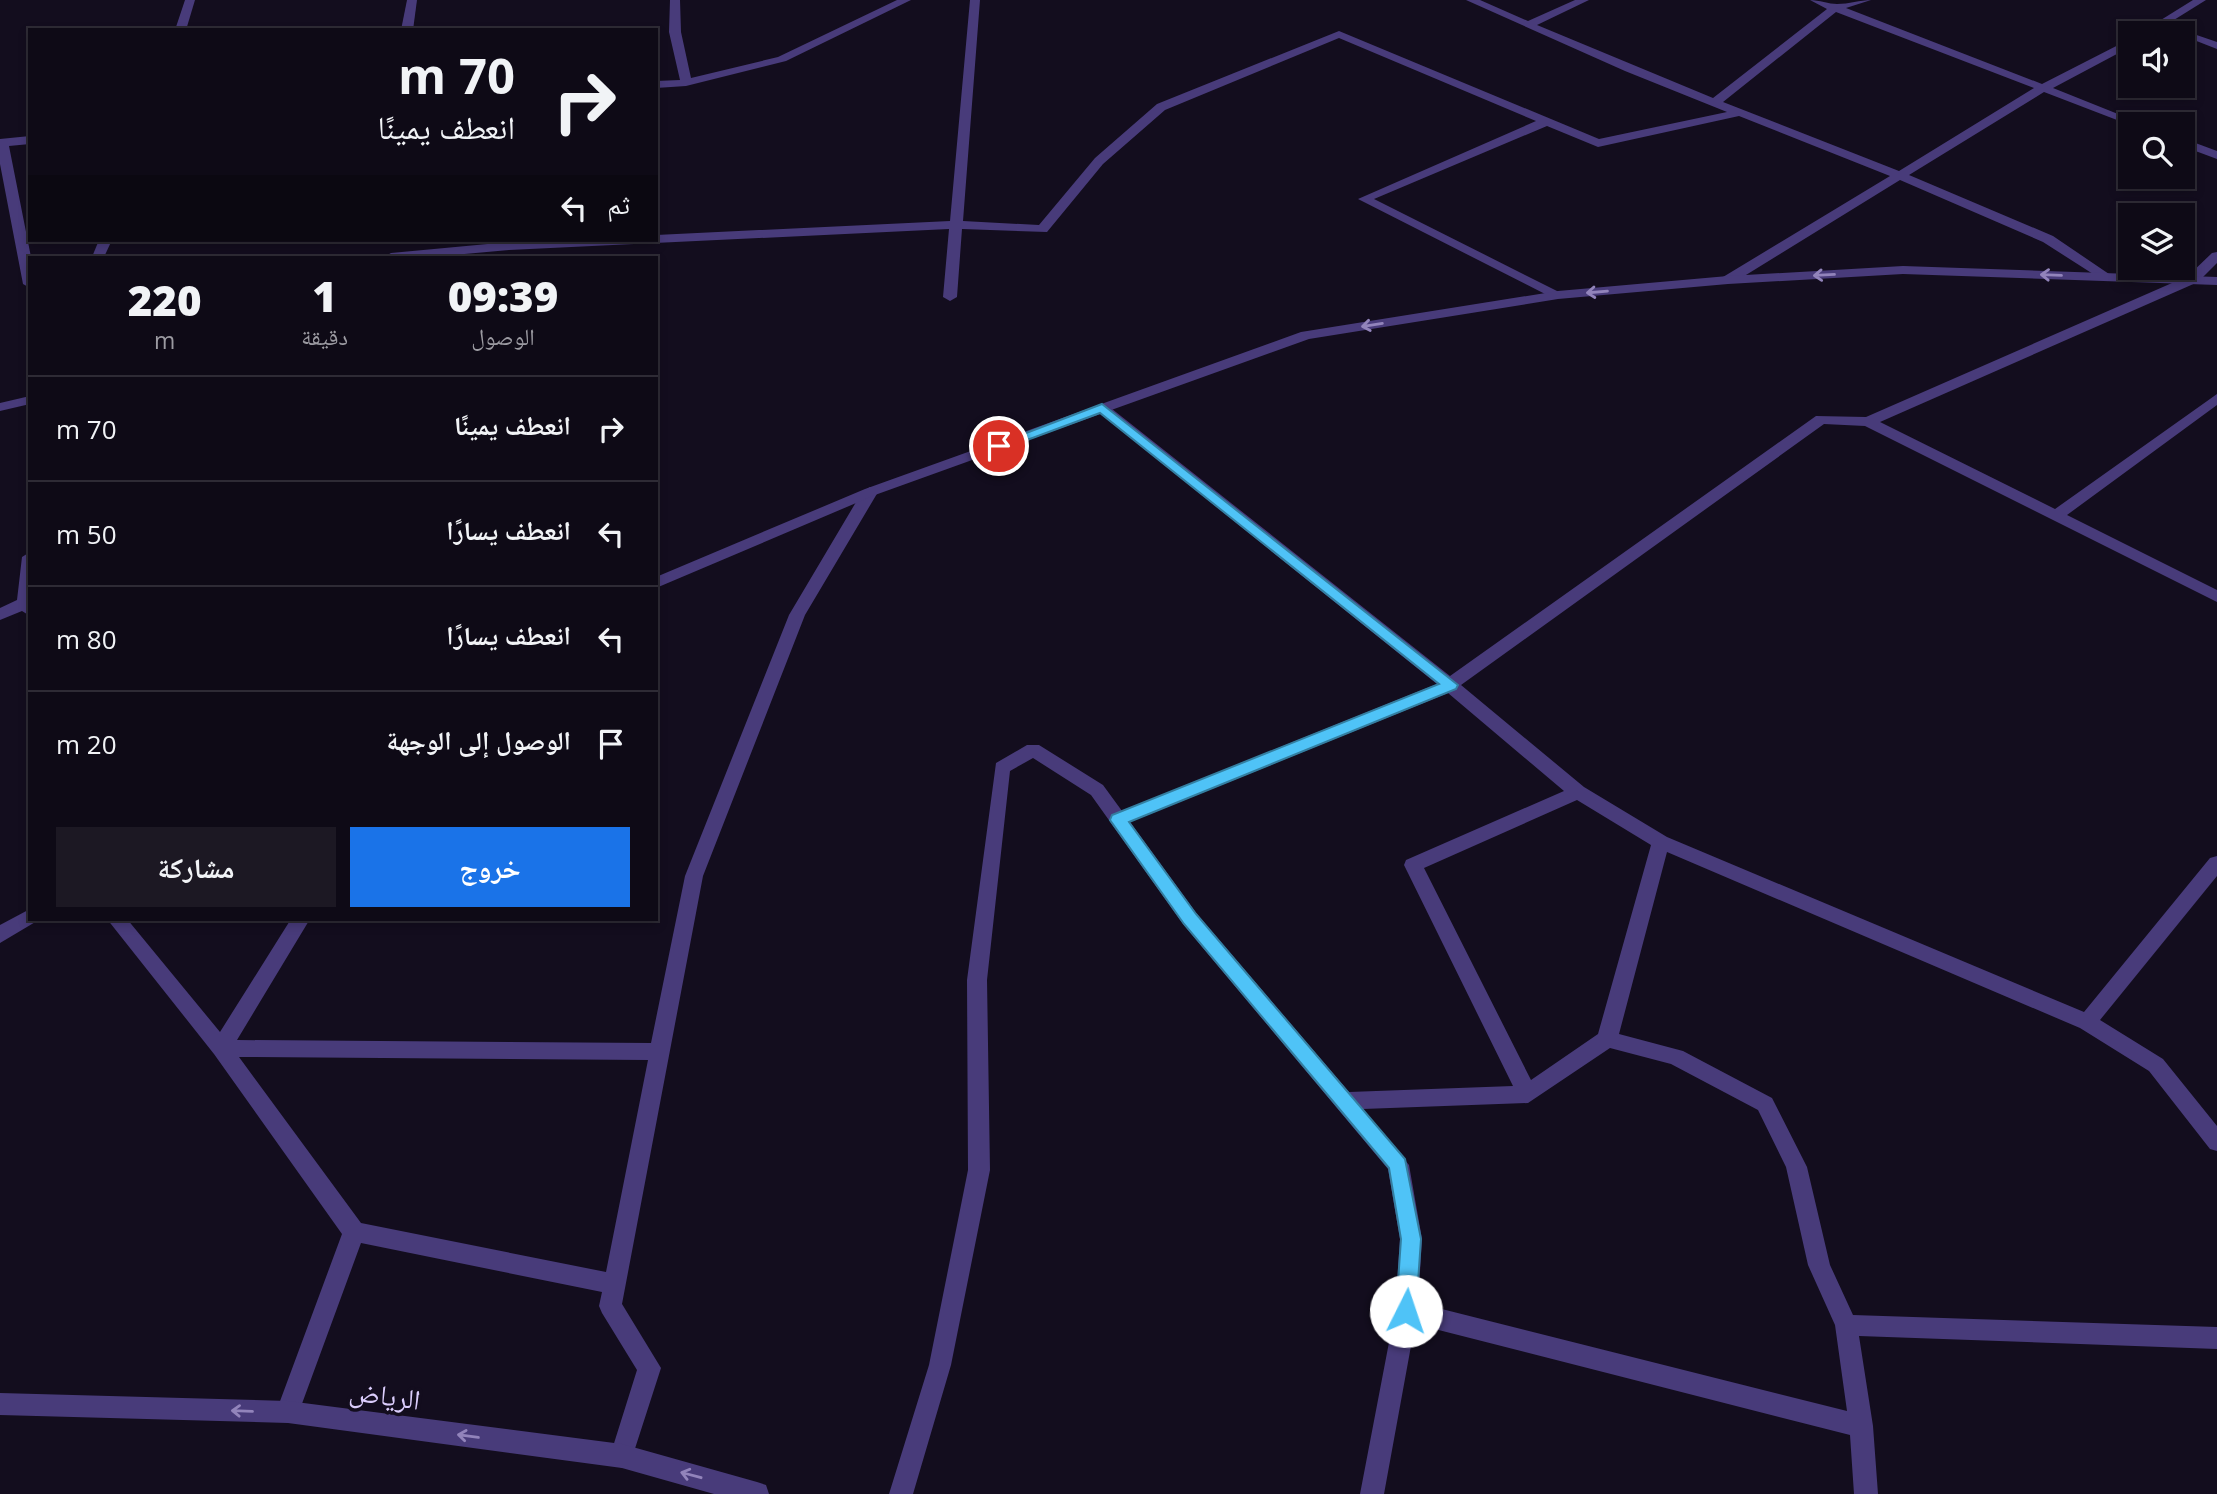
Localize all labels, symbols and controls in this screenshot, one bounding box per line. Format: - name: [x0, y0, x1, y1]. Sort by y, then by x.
- map controls: [2118, 21, 2195, 280]
- button: sound: [2118, 21, 2195, 98]
- text: 70 m: [398, 42, 515, 108]
- icon: right: [539, 56, 630, 147]
- text: انعطف يمينًا: [378, 105, 515, 148]
- button: search: [2118, 112, 2195, 189]
- text: ثم: [607, 186, 630, 222]
- icon: left: [555, 189, 593, 227]
- button: layers: [2118, 203, 2195, 280]
- text: 1: [312, 267, 337, 324]
- text: 09:39: [448, 267, 558, 324]
- one-way arrow: [1812, 268, 1835, 281]
- one-way arrow: [2040, 269, 2063, 282]
- text: 220: [128, 271, 202, 328]
- one-way arrow: [1586, 286, 1609, 299]
- one-way arrow: [1361, 319, 1384, 332]
- text: دقيقة: [301, 320, 348, 352]
- text: الوصول: [471, 320, 535, 352]
- text: m: [154, 324, 175, 356]
- text: انعطف يمينًا: [454, 407, 571, 443]
- icon: right: [592, 410, 630, 448]
- text: 70 m: [56, 411, 117, 447]
- pin: [969, 416, 1029, 476]
- icon: arrive: [980, 427, 1018, 465]
- text: انعطف يسارًا: [446, 512, 571, 548]
- icon: left: [592, 515, 630, 553]
- text: 50 m: [56, 516, 117, 552]
- text: انعطف يسارًا: [446, 617, 571, 653]
- icon: left: [592, 620, 630, 658]
- text: 80 m: [56, 621, 117, 657]
- text: الوصول إلى الوجهة: [387, 722, 571, 758]
- icon: arrive: [592, 725, 630, 763]
- text: 20 m: [56, 726, 117, 762]
- button: مشاركة: [56, 827, 336, 907]
- button: خروج: [350, 827, 630, 907]
- position arrow: [1369, 1274, 1443, 1348]
- street label: الرياض: [347, 1370, 423, 1418]
- one-way arrow: [230, 1404, 253, 1418]
- one-way arrow: [457, 1429, 479, 1442]
- one-way arrow: [680, 1468, 702, 1481]

